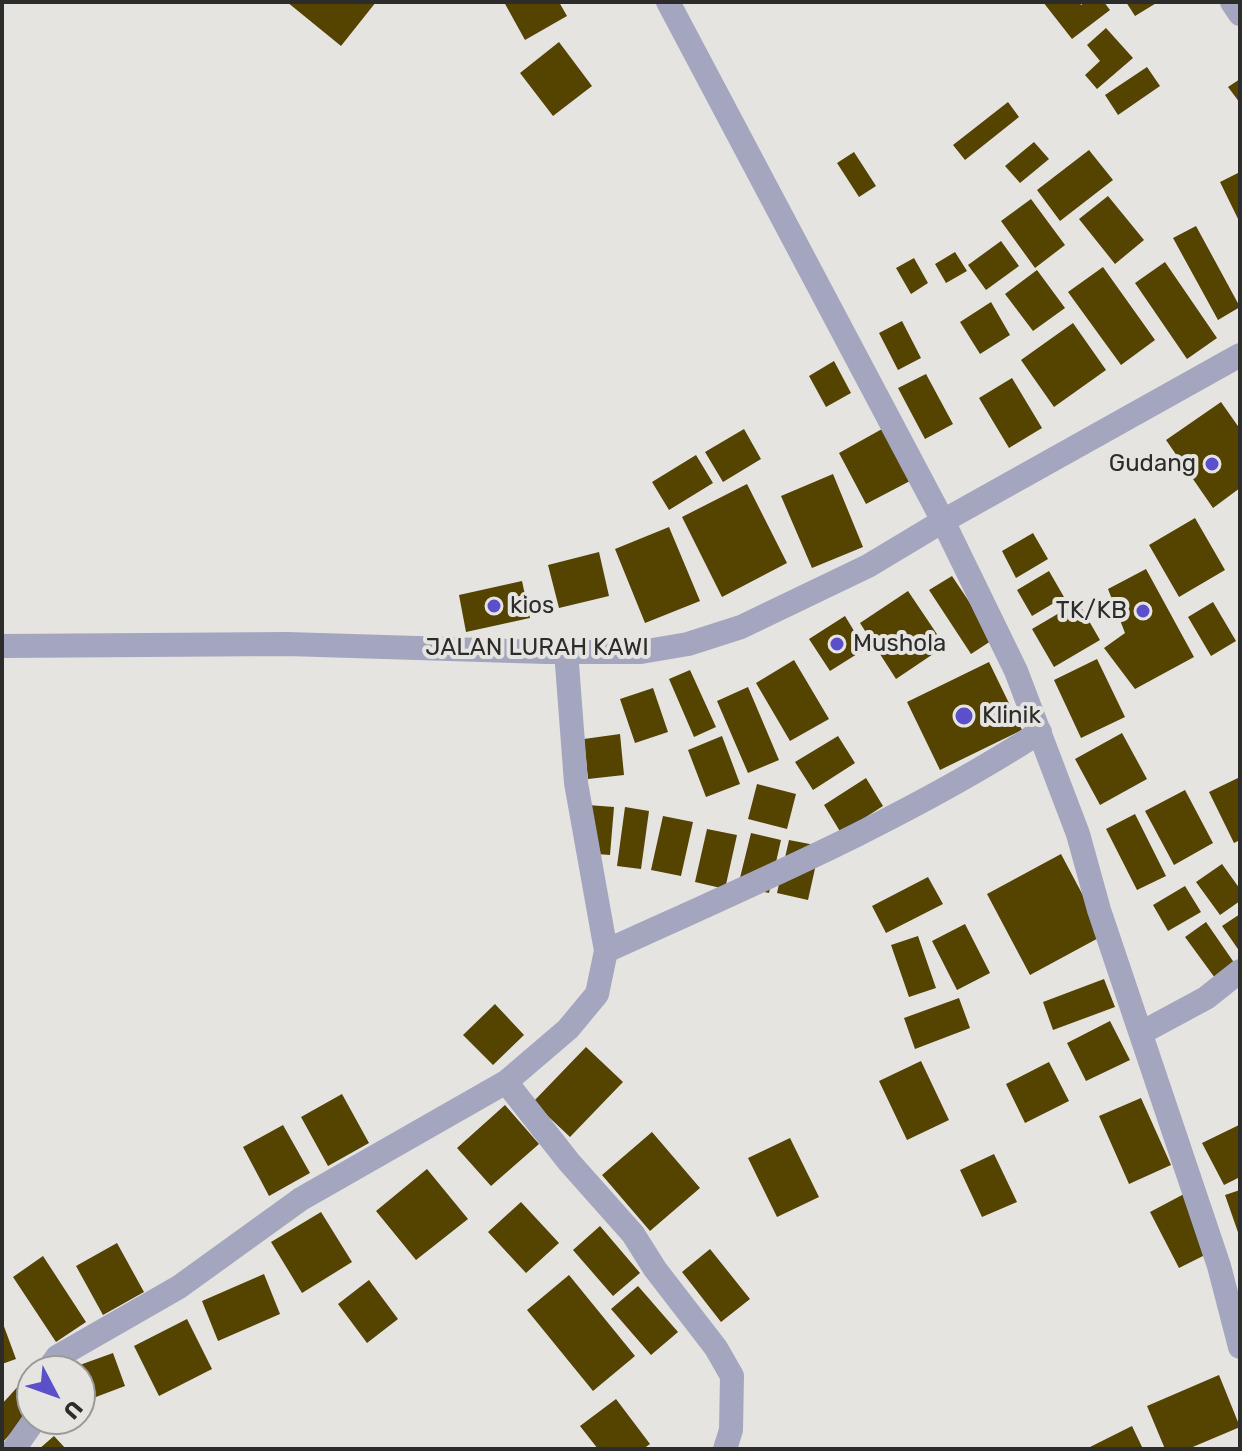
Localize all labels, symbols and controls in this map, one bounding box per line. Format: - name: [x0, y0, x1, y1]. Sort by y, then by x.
- place label: Gudang: [1109, 450, 1196, 478]
- marker: Gudang: [1203, 455, 1221, 473]
- place label: kios: [510, 592, 554, 620]
- marker: kios: [485, 597, 503, 615]
- place label: TK/KB: [1056, 597, 1127, 625]
- marker: TK/KB: [1134, 602, 1152, 620]
- place label: Mushola: [853, 630, 946, 658]
- street label: JALAN LURAH KAWI: [425, 634, 649, 662]
- marker: Mushola: [828, 635, 846, 653]
- place label: Klinik: [982, 702, 1041, 730]
- marker: Klinik: [953, 705, 975, 727]
- north arrow: [16, 1355, 96, 1435]
- text: U: [58, 1395, 88, 1425]

